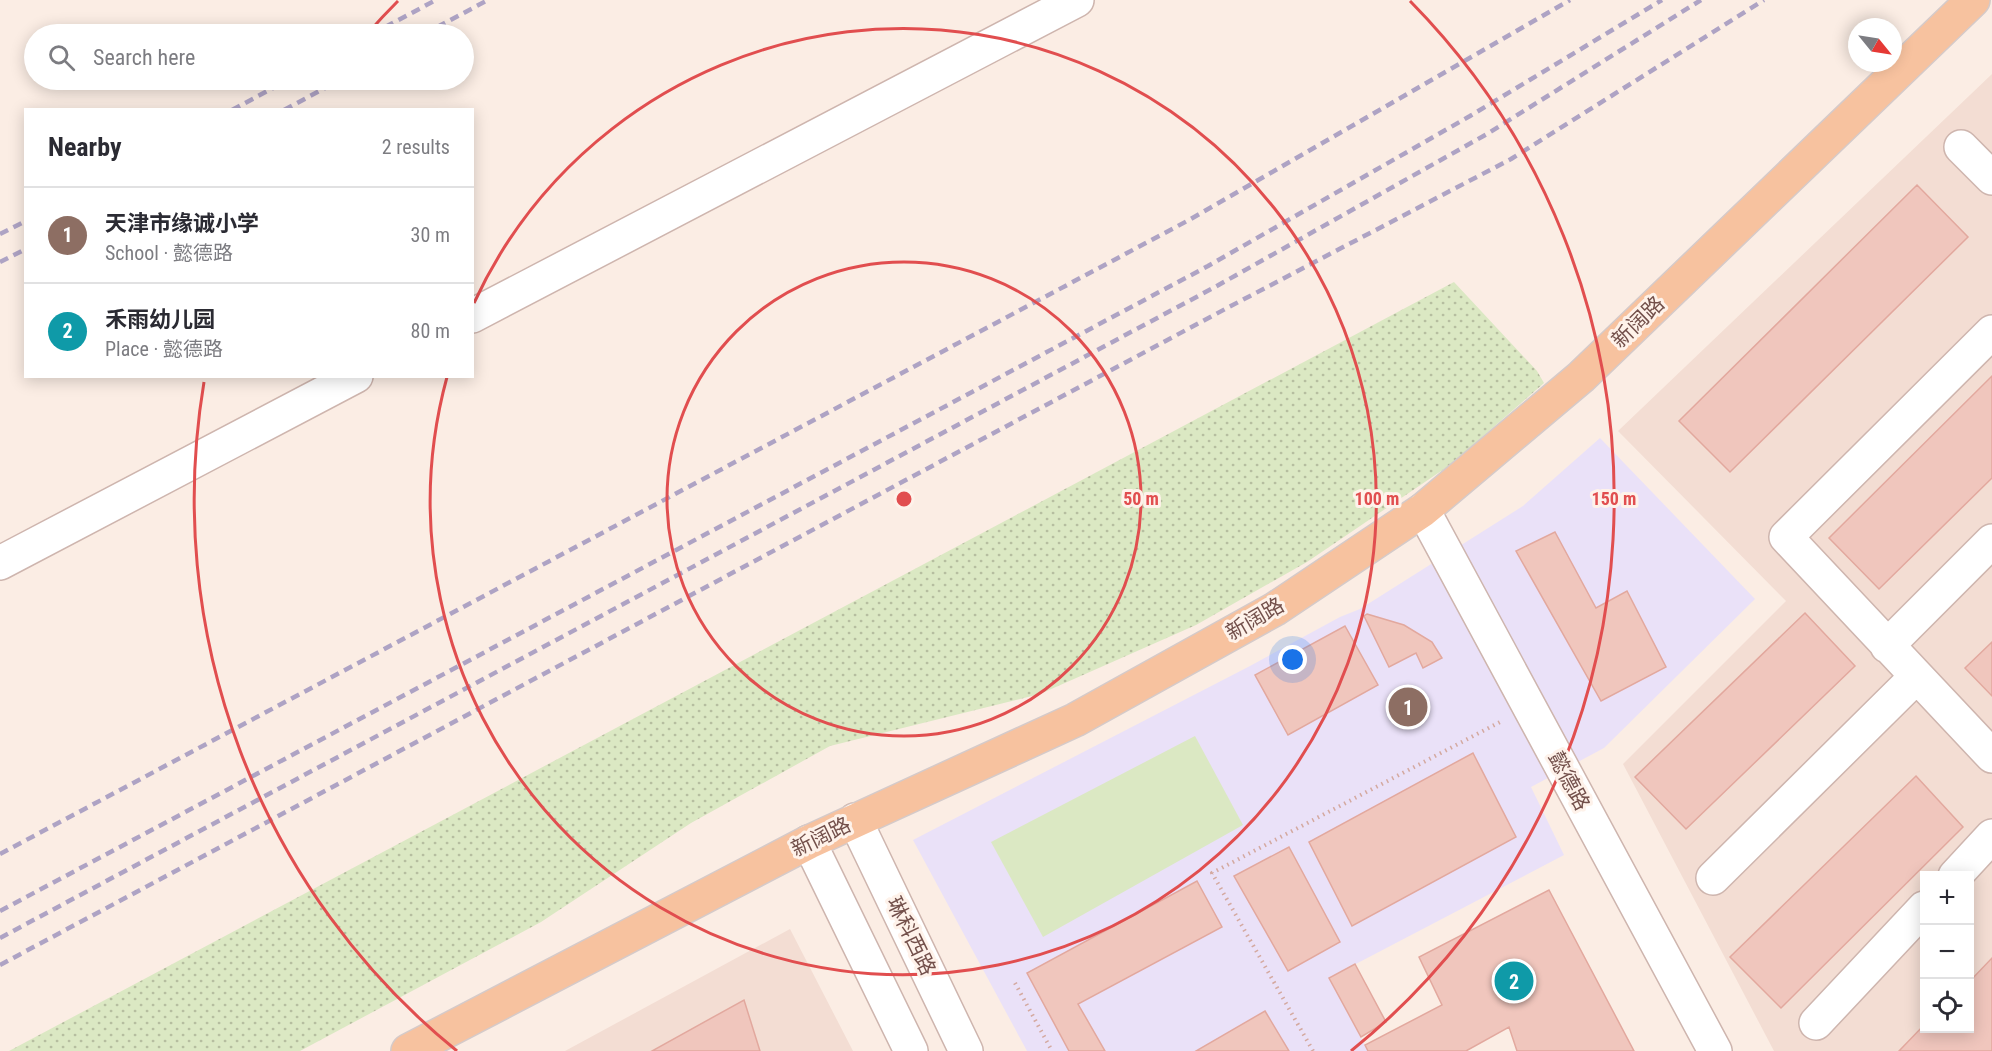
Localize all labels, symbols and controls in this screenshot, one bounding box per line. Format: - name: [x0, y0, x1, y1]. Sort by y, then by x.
- north arrow: [1848, 18, 1902, 72]
- search box: [24, 24, 474, 90]
- icon: search: [45, 41, 78, 74]
- text: Search here: [93, 45, 195, 70]
- text: Nearby: [48, 132, 122, 162]
- text: 2 results: [382, 135, 450, 159]
- text: 天津市缘诚小学: [105, 211, 259, 236]
- text: 1: [62, 223, 73, 247]
- text: 30 m: [411, 223, 450, 247]
- text: School · 懿德路: [105, 241, 233, 265]
- street label: 新阔路: [1607, 291, 1669, 353]
- text: 禾雨幼儿园: [105, 307, 215, 332]
- text: 2: [62, 319, 73, 343]
- text: 80 m: [411, 319, 450, 343]
- text: Place · 懿德路: [105, 337, 223, 361]
- text: 50 m: [1123, 488, 1159, 509]
- text: 100 m: [1355, 488, 1399, 509]
- text: 150 m: [1592, 488, 1636, 509]
- centre of rings: [894, 489, 914, 509]
- street label: 新阔路: [1222, 593, 1288, 645]
- your location: [1278, 645, 1307, 674]
- pin: 1: [1388, 684, 1428, 730]
- street label: 懿德路: [1544, 748, 1594, 814]
- street label: 新阔路: [787, 812, 855, 862]
- map controls: [1920, 871, 1974, 1033]
- button: +: [1920, 871, 1974, 925]
- street label: 琳科西路: [882, 893, 940, 979]
- button: −: [1920, 925, 1974, 979]
- pin: 2: [1494, 958, 1534, 1004]
- button: locate: [1920, 979, 1974, 1033]

